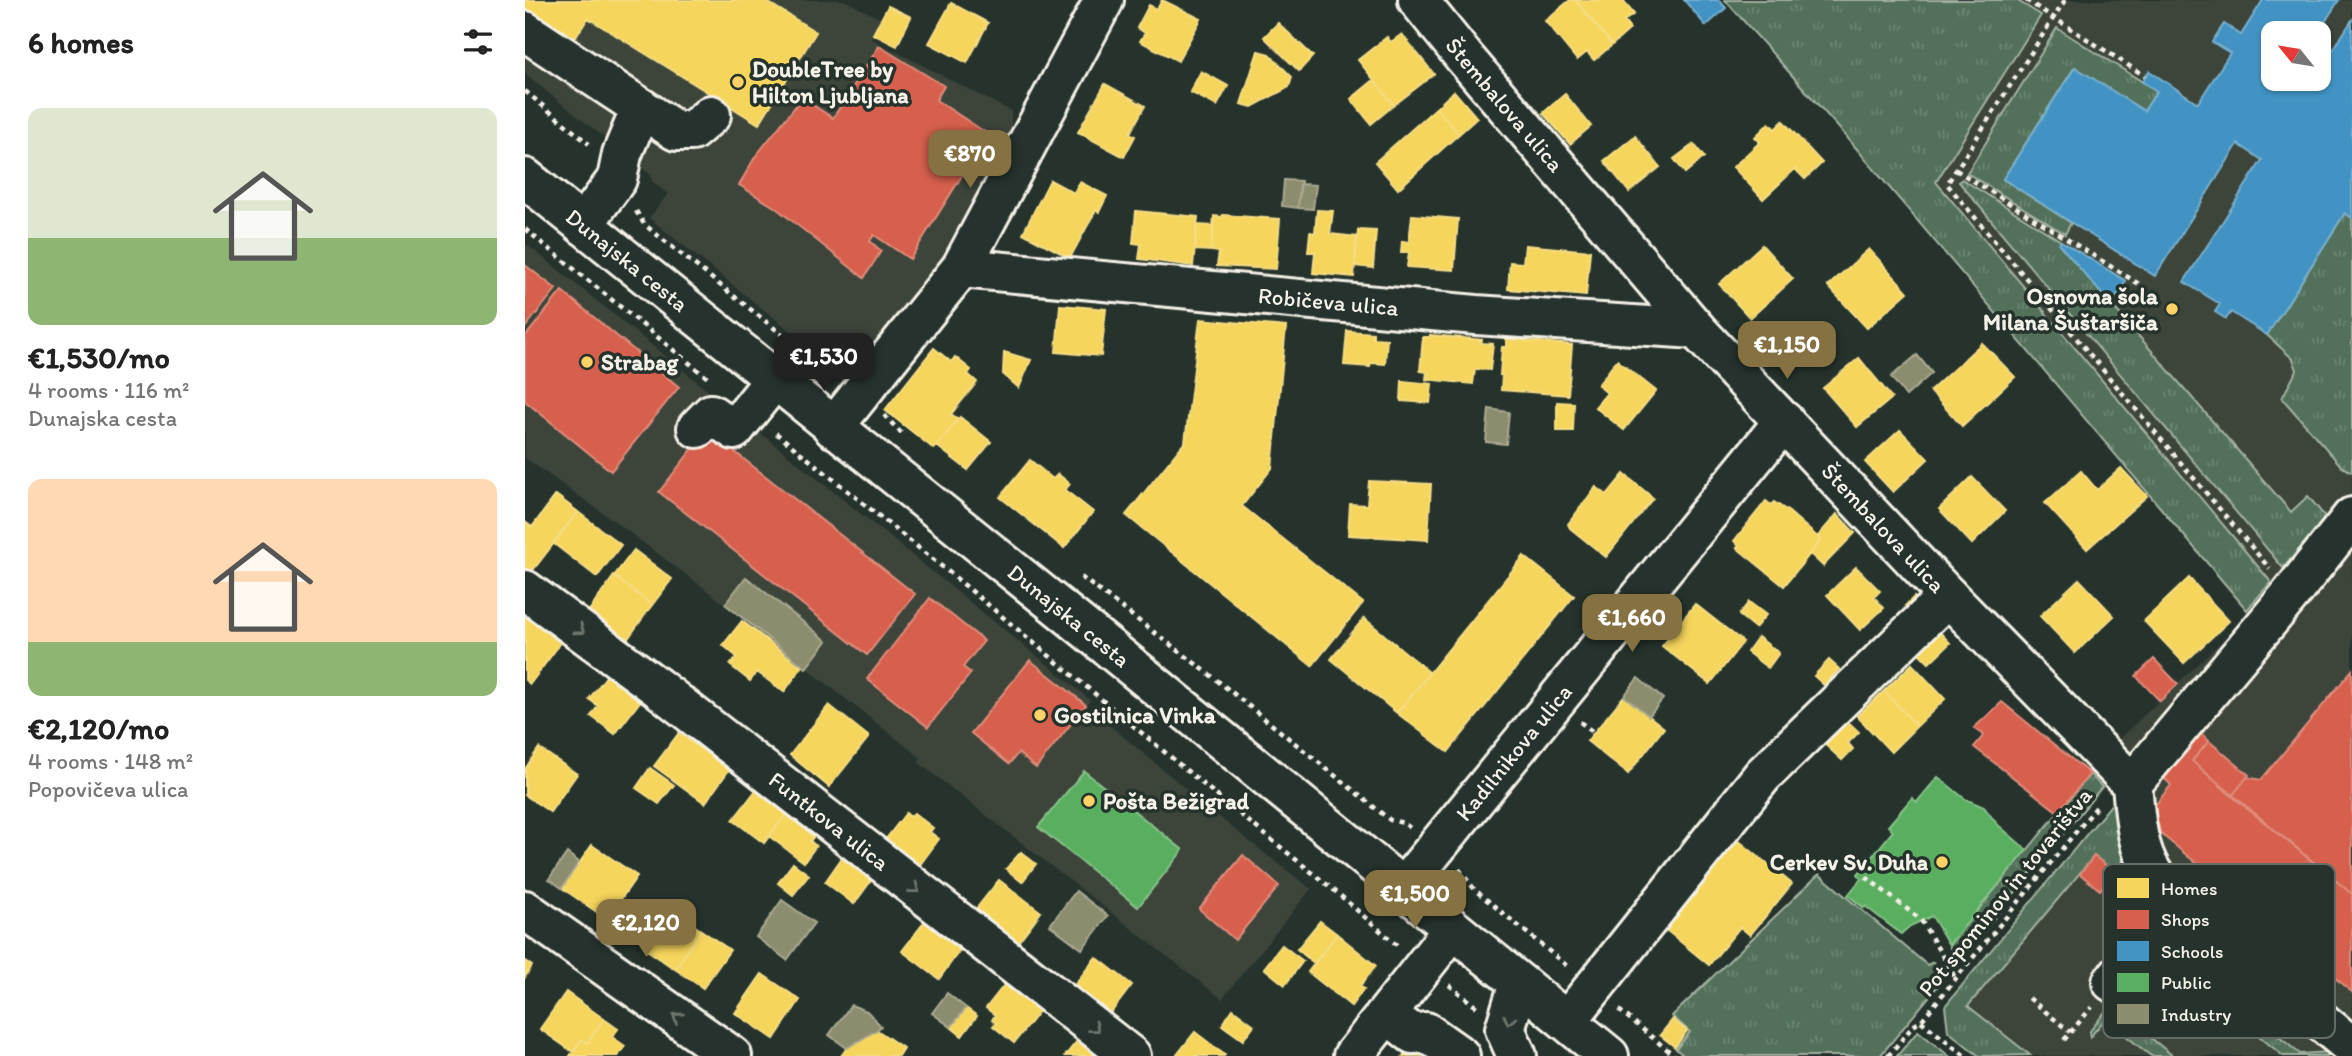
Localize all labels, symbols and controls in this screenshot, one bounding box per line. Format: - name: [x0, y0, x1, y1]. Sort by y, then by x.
- north arrow: [2261, 21, 2331, 91]
- map controls: [2261, 21, 2331, 91]
- icon: filters: [459, 23, 497, 61]
- text: 6 homes: [28, 24, 134, 61]
- street label: Štembalova ulica: [1440, 32, 1570, 178]
- place label: DoubleTree by Hilton Ljubljana: [752, 55, 909, 109]
- marker: DoubleTree by Hilton Ljubljana: [730, 74, 746, 90]
- pin: €870: [929, 130, 1011, 190]
- text: €870: [944, 139, 996, 167]
- icon: home: [200, 153, 326, 279]
- street label: Dunajska cesta: [560, 202, 694, 318]
- street label: Robičeva ulica: [1257, 281, 1400, 322]
- place label: Osnovna šola Milana Šuštaršiča: [1983, 282, 2159, 336]
- marker: Osnovna šola Milana Šuštaršiča: [2164, 301, 2180, 317]
- pin: €1,150: [1730, 322, 1844, 381]
- text: €1,150: [1754, 330, 1820, 358]
- pin: €1,530: [767, 334, 881, 393]
- text: €1,530/mo: [28, 339, 170, 376]
- text: €1,530: [790, 342, 858, 370]
- place label: Strabag: [601, 348, 680, 376]
- marker: Strabag: [579, 354, 595, 370]
- text: 4 rooms · 116 m²: [28, 376, 190, 404]
- text: Dunajska cesta: [28, 404, 177, 432]
- street label: Štembalova ulica: [1816, 457, 1951, 599]
- icon: home: [200, 524, 326, 650]
- street label: Dunajska cesta: [1002, 558, 1136, 673]
- pin: €1,660: [1575, 594, 1689, 654]
- text: €1,660: [1598, 603, 1666, 631]
- one-way arrow: [572, 622, 585, 635]
- street label: Kadilnikova ulica: [1449, 678, 1578, 827]
- place label: Gostilnica Vinka: [1054, 701, 1217, 729]
- marker: Gostilnica Vinka: [1032, 707, 1048, 723]
- text: €2,120/mo: [28, 710, 169, 747]
- text: 4 rooms · 148 m²: [28, 747, 193, 775]
- street label: Funtkova ulica: [763, 765, 895, 877]
- text: Popovičeva ulica: [28, 775, 188, 803]
- street label: Pot spominov in tovarištva: [1912, 782, 2098, 1002]
- place label: Pošta Bežigrad: [1103, 787, 1250, 815]
- marker: Pošta Bežigrad: [1081, 793, 1097, 809]
- place label: Cerkev Sv. Duha: [1770, 848, 1929, 876]
- marker: Cerkev Sv. Duha: [1934, 854, 1950, 870]
- legend: [2103, 864, 2335, 1038]
- pin: €1,500: [1358, 870, 1472, 930]
- text: Homes: [2161, 877, 2217, 900]
- text: €1,500: [1380, 879, 1450, 907]
- one-way arrow: [908, 880, 920, 893]
- pin: €2,120: [589, 900, 703, 959]
- text: €2,120: [612, 908, 680, 936]
- text: Shops: [2161, 908, 2210, 931]
- text: Schools: [2161, 940, 2224, 963]
- text: Public: [2161, 971, 2211, 994]
- text: Industry: [2161, 1003, 2231, 1026]
- one-way arrow: [672, 1013, 685, 1025]
- one-way arrow: [1502, 1014, 1517, 1026]
- one-way arrow: [1087, 1020, 1100, 1033]

